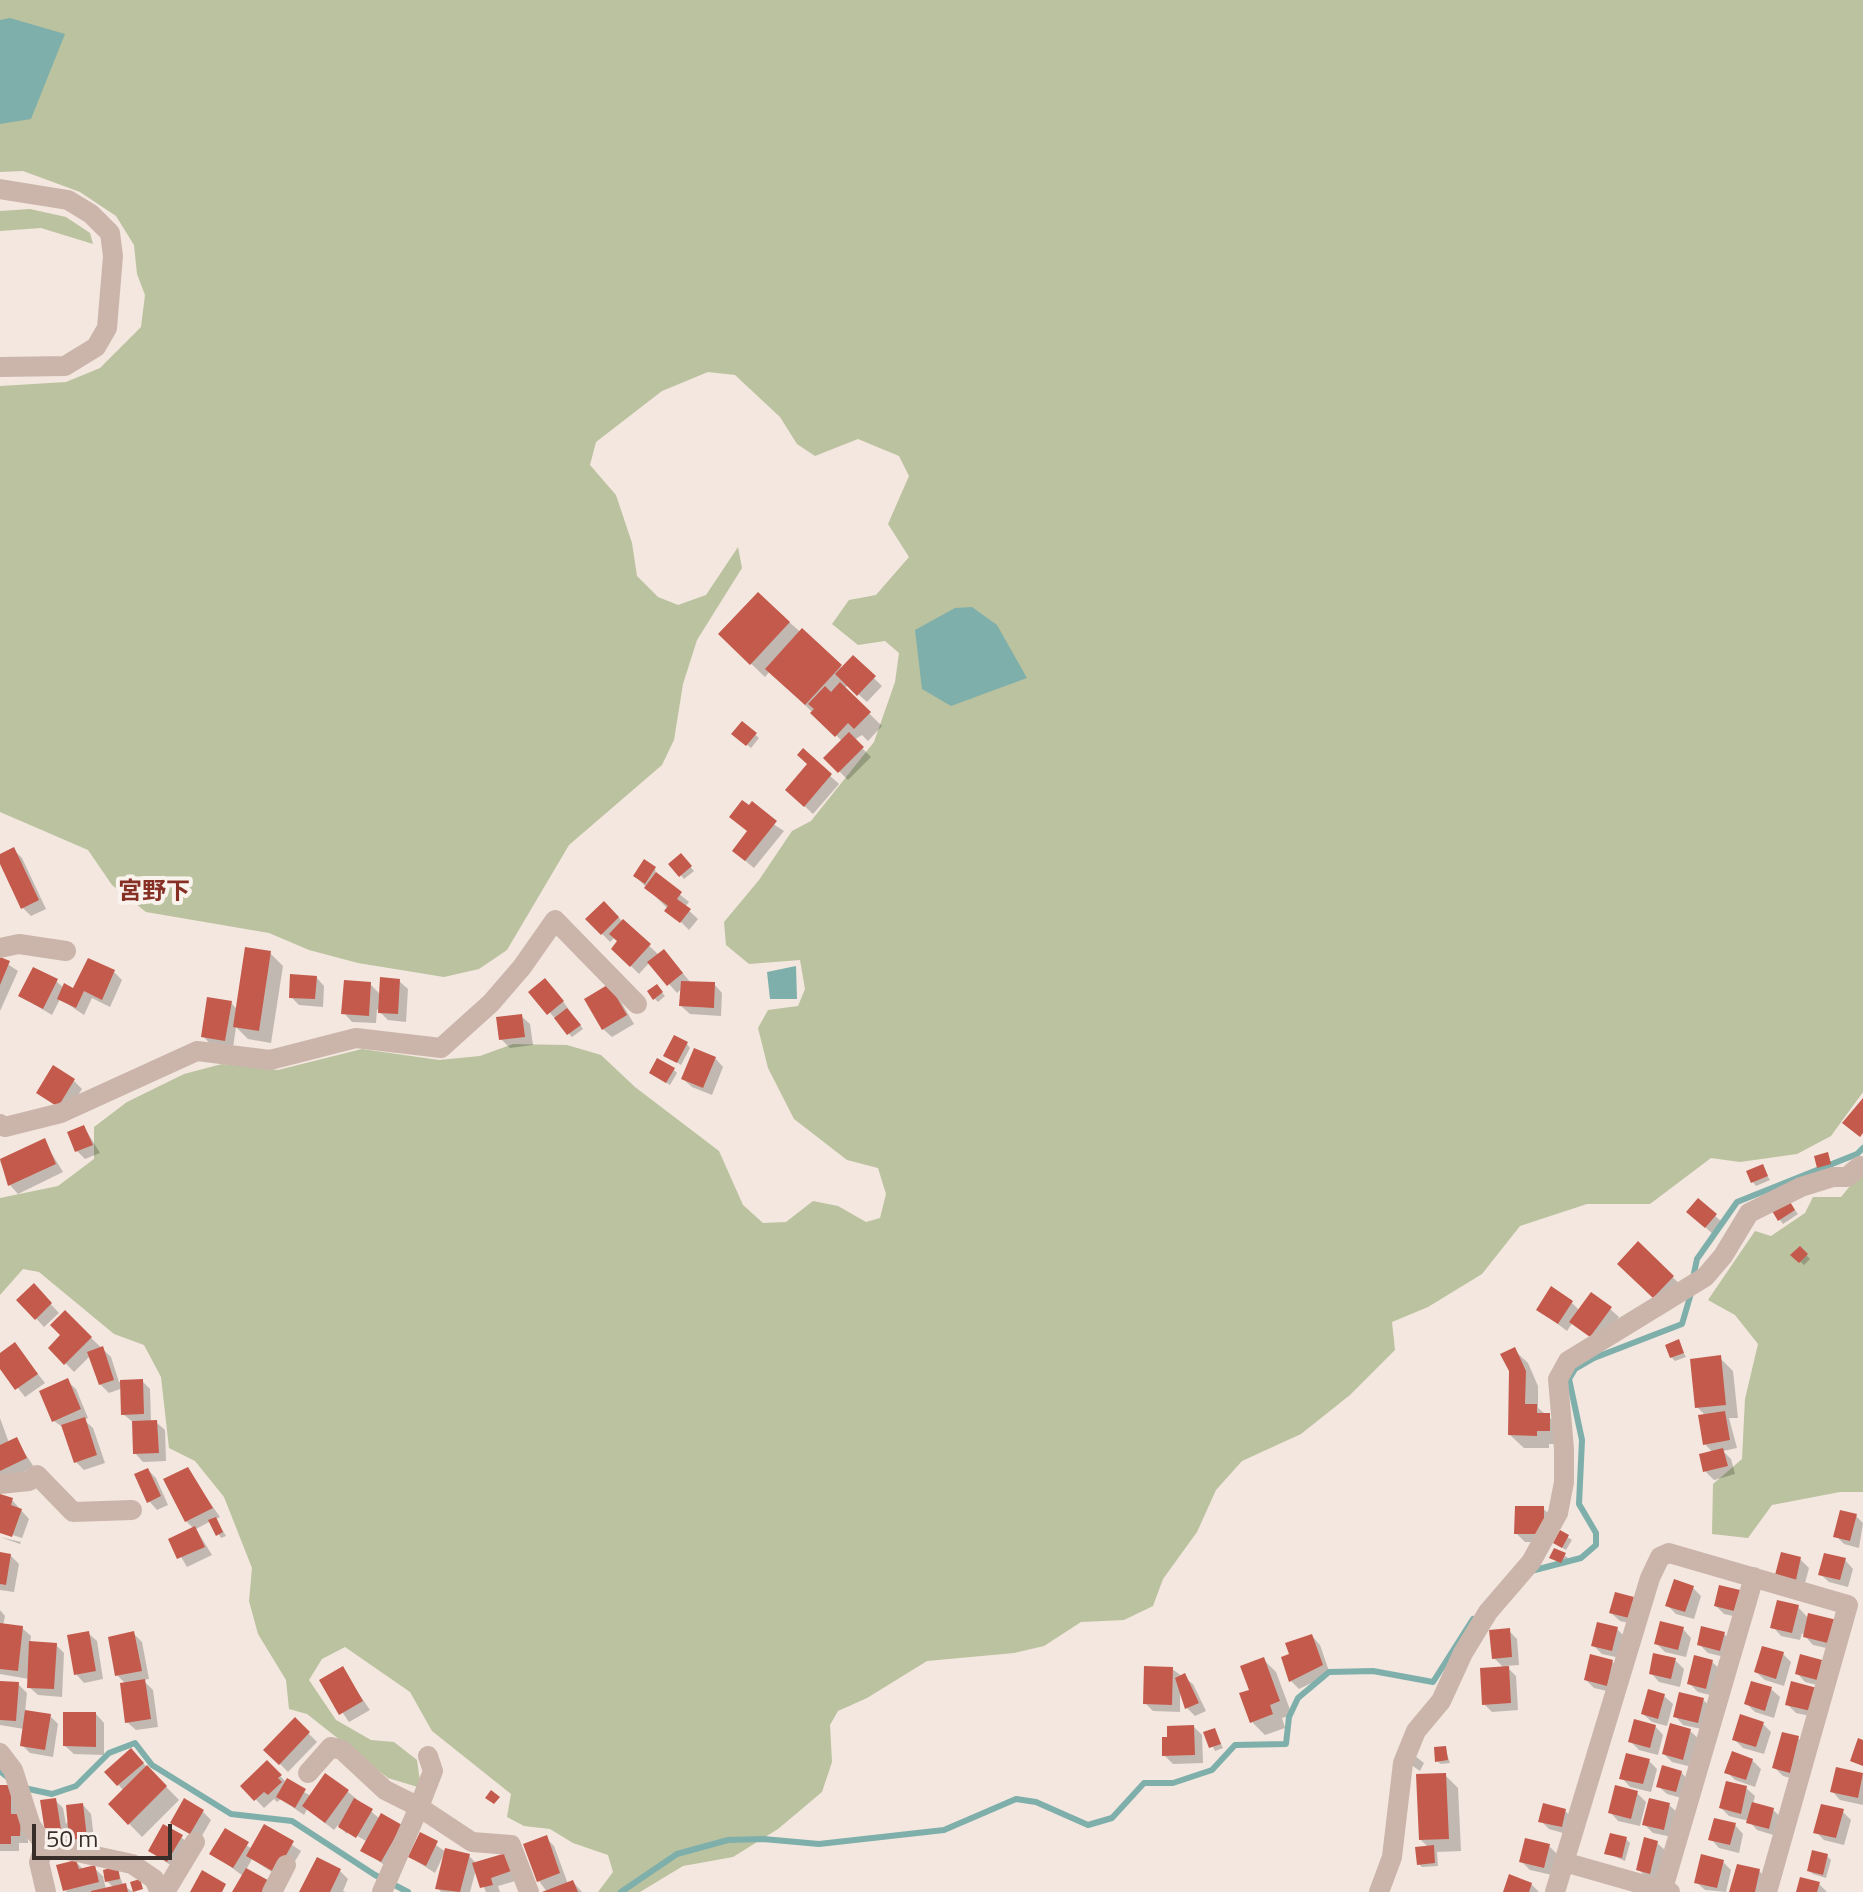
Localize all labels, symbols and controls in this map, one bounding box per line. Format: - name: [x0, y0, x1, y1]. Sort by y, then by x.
- district label: 宮野下: [118, 879, 190, 907]
- scale bar: [36, 1808, 176, 1858]
- text: 50 m: [46, 1820, 98, 1856]

